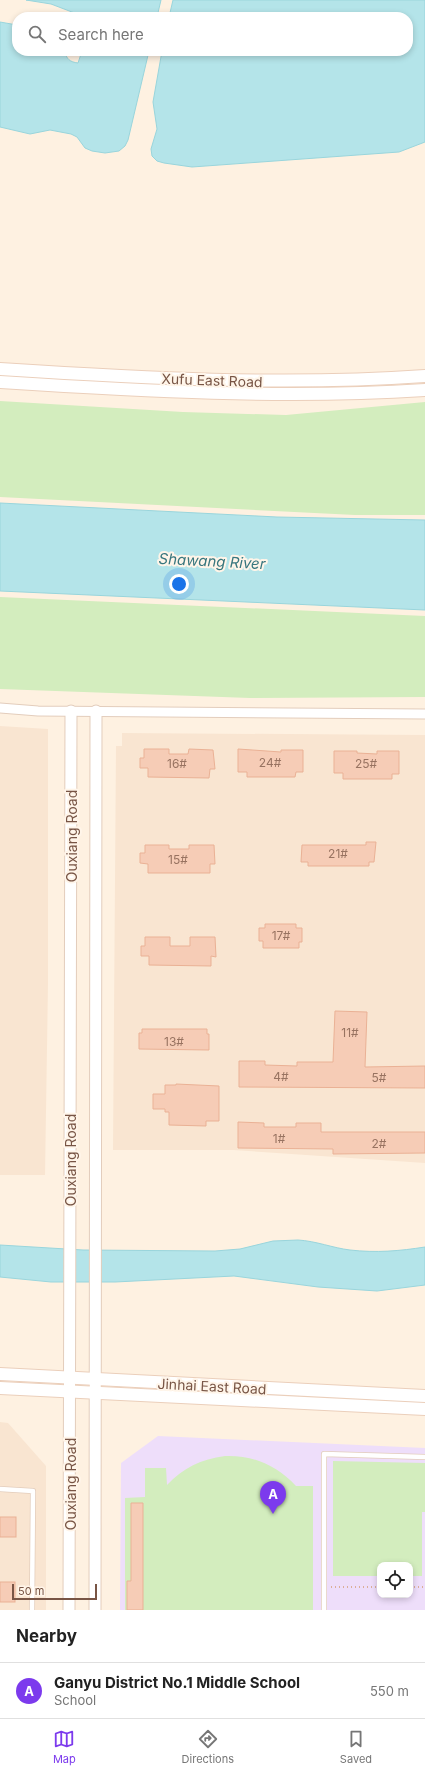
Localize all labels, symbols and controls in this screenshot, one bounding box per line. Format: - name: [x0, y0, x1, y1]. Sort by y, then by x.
- search box: [12, 12, 413, 56]
- icon: search: [26, 23, 48, 45]
- text: Search here: [58, 25, 144, 44]
- street label: Xufu East Road: [161, 370, 263, 390]
- water label: Shawang River: [158, 549, 266, 573]
- your location: [169, 574, 189, 594]
- house number: 24#: [259, 755, 282, 770]
- house number: 16#: [167, 756, 187, 771]
- house number: 25#: [355, 756, 378, 771]
- street label: Ouxiang Road: [63, 790, 80, 882]
- house number: 21#: [328, 846, 348, 861]
- house number: 15#: [168, 852, 188, 867]
- house number: 17#: [272, 928, 291, 943]
- house number: 11#: [341, 1025, 359, 1040]
- house number: 13#: [164, 1034, 184, 1049]
- house number: 4#: [273, 1069, 289, 1084]
- house number: 5#: [372, 1070, 387, 1085]
- street label: Ouxiang Road: [62, 1114, 79, 1206]
- house number: 1#: [273, 1131, 286, 1146]
- house number: 2#: [372, 1136, 387, 1151]
- street label: Jinhai East Road: [157, 1375, 267, 1397]
- street label: Ouxiang Road: [62, 1438, 79, 1530]
- pin: A: [260, 1481, 286, 1514]
- map controls: [377, 1562, 413, 1598]
- button: locate: [377, 1562, 413, 1598]
- scale bar: [12, 1582, 97, 1601]
- text: 50 m: [18, 1584, 44, 1598]
- text: Nearby: [16, 1626, 77, 1646]
- text: Ganyu District No.1 Middle School: [54, 1673, 300, 1692]
- text: A: [24, 1683, 34, 1699]
- text: 550 m: [370, 1683, 409, 1699]
- text: School: [54, 1692, 96, 1708]
- tab: Map: [53, 1728, 76, 1766]
- tab: Directions: [182, 1728, 234, 1766]
- tab: Saved: [340, 1728, 372, 1766]

